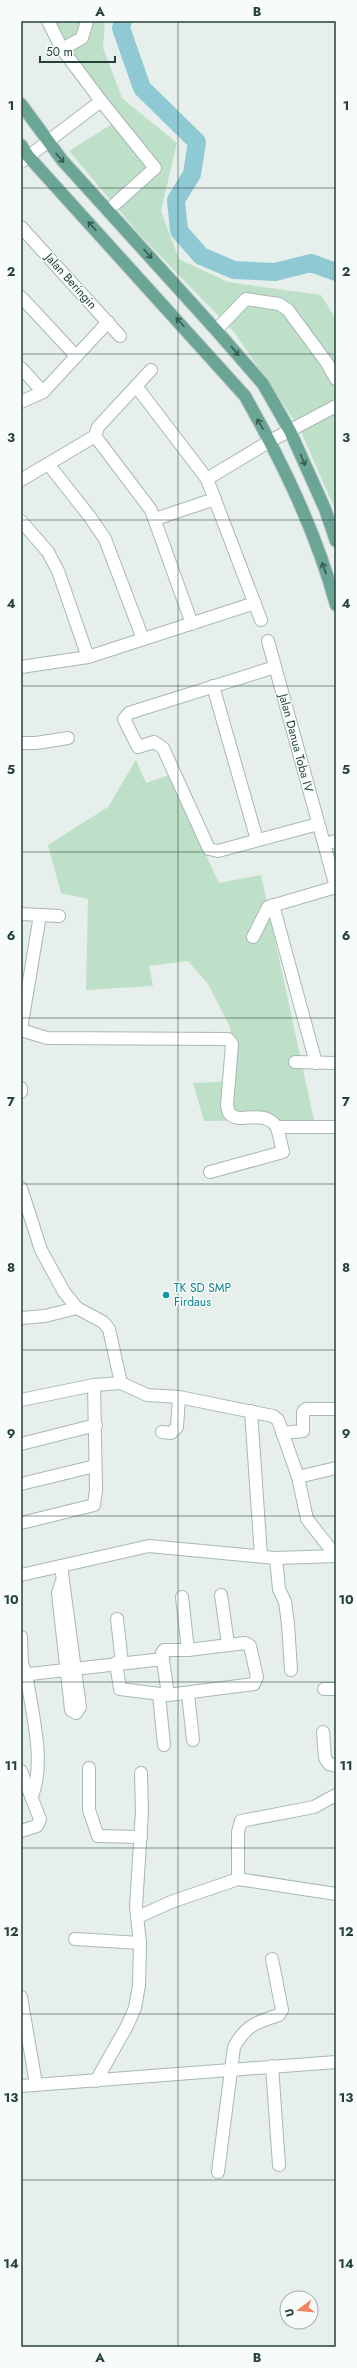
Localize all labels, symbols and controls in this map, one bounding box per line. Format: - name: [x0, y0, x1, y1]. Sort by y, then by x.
- text: A: [94, 2, 105, 21]
- text: B: [253, 2, 262, 21]
- scale bar: [40, 38, 115, 64]
- text: 50 m: [46, 43, 73, 61]
- text: 1: [8, 96, 14, 115]
- text: 1: [343, 96, 349, 115]
- one-way arrow: [56, 153, 65, 163]
- one-way arrow: [87, 221, 97, 231]
- street label: Jalan Beringin: [40, 248, 101, 313]
- one-way arrow: [143, 249, 152, 259]
- text: 2: [7, 262, 15, 281]
- text: 2: [342, 262, 350, 281]
- one-way arrow: [175, 317, 185, 327]
- one-way arrow: [230, 345, 239, 356]
- one-way arrow: [256, 418, 264, 430]
- text: 3: [7, 428, 15, 447]
- text: 3: [342, 428, 350, 447]
- one-way arrow: [300, 454, 307, 466]
- one-way arrow: [320, 562, 328, 574]
- text: 4: [6, 594, 16, 613]
- text: 4: [341, 594, 351, 613]
- street label: Jalan Danua Toba IV: [274, 690, 318, 794]
- text: 5: [7, 760, 15, 779]
- text: 5: [342, 760, 350, 779]
- text: 6: [7, 926, 16, 945]
- text: 6: [342, 926, 351, 945]
- text: 7: [7, 1092, 15, 1111]
- text: 7: [342, 1092, 350, 1111]
- text: 8: [7, 1258, 15, 1277]
- text: 8: [342, 1258, 350, 1277]
- place label: TK SD SMP Firdaus: [174, 1279, 232, 1311]
- marker: TK SD SMP Firdaus: [161, 1290, 171, 1300]
- text: 9: [7, 1424, 16, 1443]
- text: 9: [342, 1424, 351, 1443]
- text: 10: [3, 1590, 19, 1609]
- text: 10: [338, 1590, 354, 1609]
- text: 11: [4, 1756, 18, 1775]
- text: 11: [339, 1756, 353, 1775]
- text: 12: [3, 1922, 19, 1941]
- text: 12: [338, 1922, 354, 1941]
- text: 13: [4, 2088, 18, 2107]
- text: 13: [339, 2088, 353, 2107]
- text: 14: [3, 2254, 19, 2273]
- text: 14: [338, 2254, 354, 2273]
- north arrow: [279, 2290, 319, 2330]
- text: U: [281, 2307, 298, 2319]
- text: A: [94, 2348, 105, 2367]
- text: B: [253, 2348, 262, 2367]

